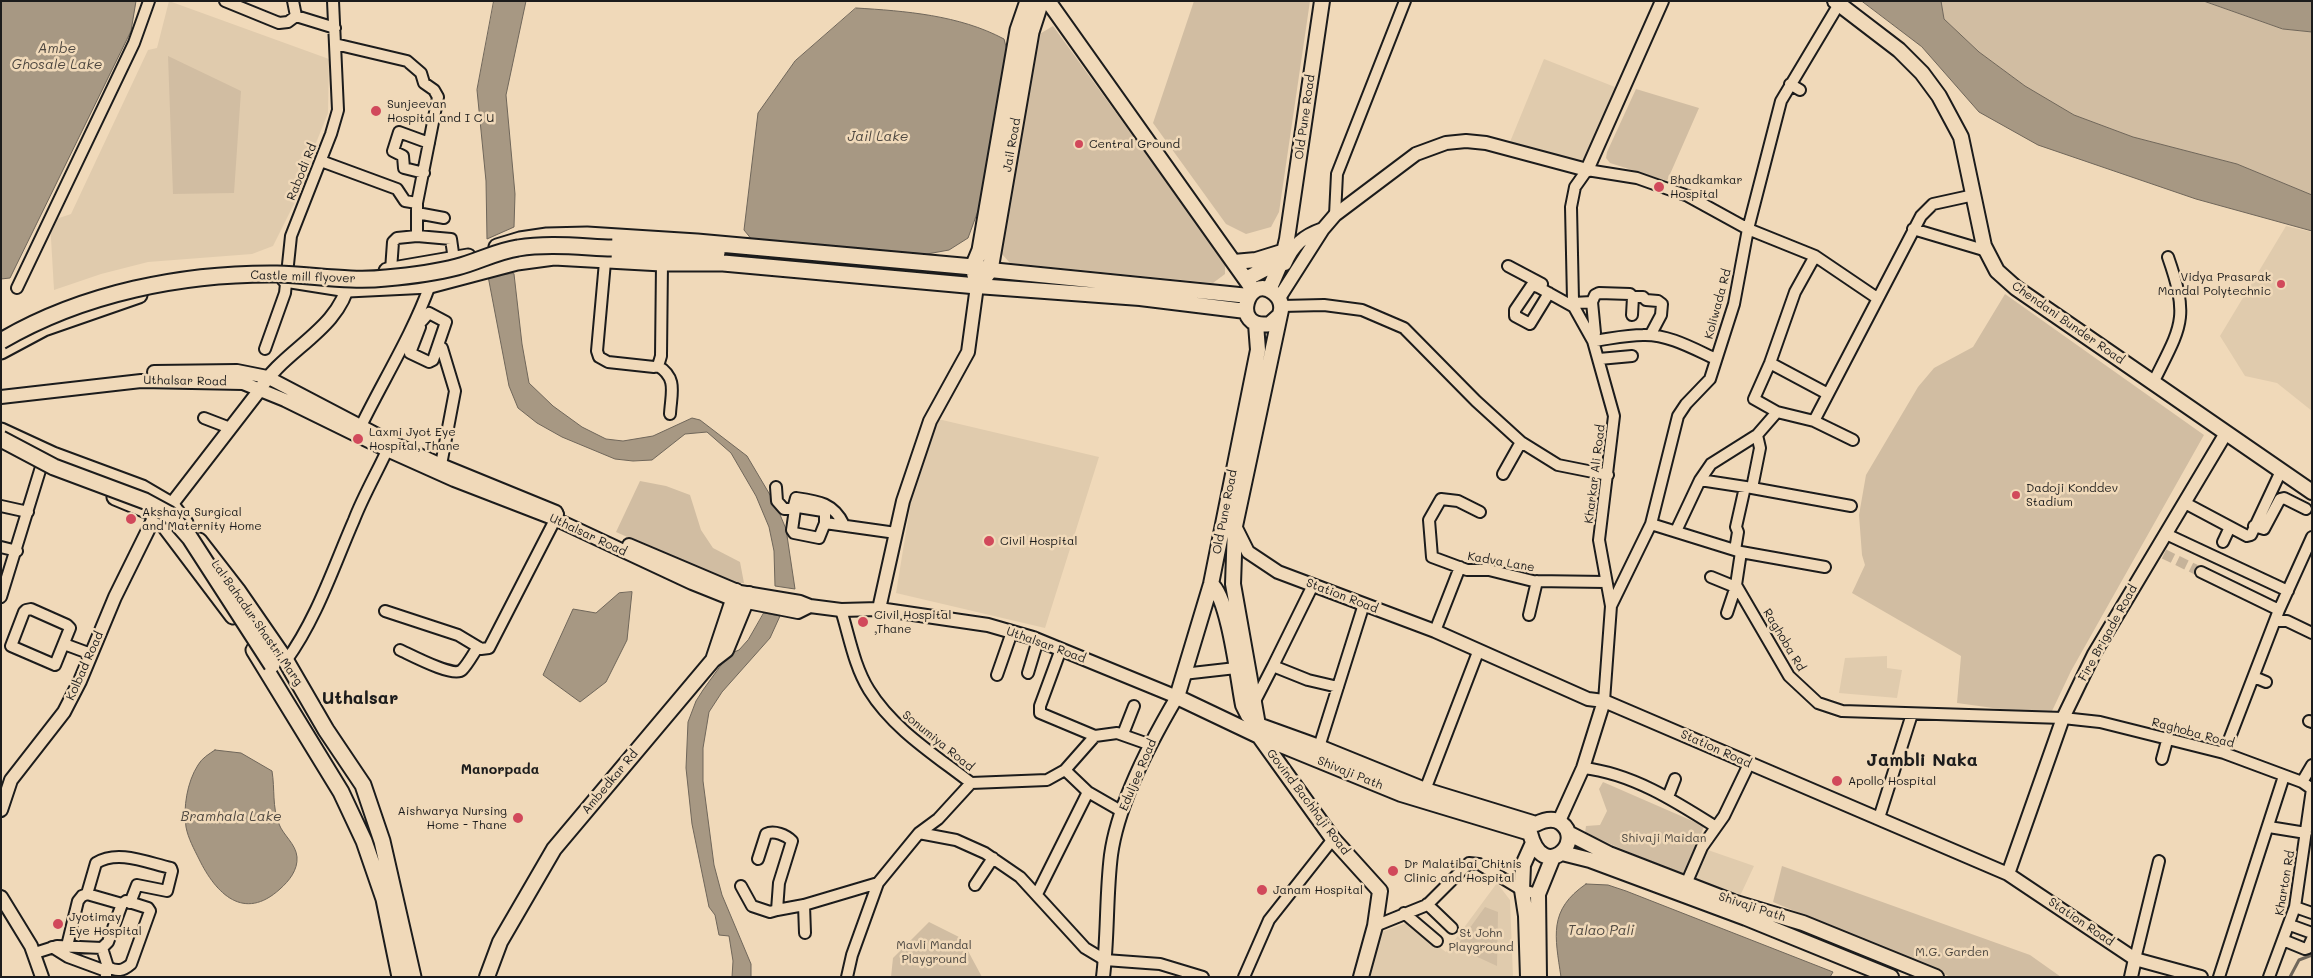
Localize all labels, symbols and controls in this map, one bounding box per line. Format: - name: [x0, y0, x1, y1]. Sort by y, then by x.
- water label: Ambe Ghosale Lake: [12, 41, 102, 74]
- street label: Old Pune Road: [1292, 74, 1318, 160]
- place label: Sunjeevan Hospital and I C U: [387, 97, 494, 125]
- marker: Sunjeevan Hospital and I C U: [369, 104, 383, 118]
- street label: Jail Road: [1000, 117, 1024, 173]
- water label: Jail Lake: [848, 129, 908, 145]
- place label: Central Ground: [1089, 137, 1180, 151]
- marker: Central Ground: [1073, 138, 1085, 150]
- street label: Rabodi Rd: [284, 141, 320, 203]
- place label: Bhadkamkar Hospital: [1670, 173, 1743, 201]
- marker: Bhadkamkar Hospital: [1652, 180, 1666, 194]
- street label: Koliwada Rd: [1702, 267, 1734, 341]
- street label: Castle mill flyover: [250, 268, 356, 286]
- place label: Vidya Prasarak Mandal Polytechnic: [2158, 270, 2271, 298]
- marker: Vidya Prasarak Mandal Polytechnic: [2275, 278, 2287, 290]
- street label: Chendani Bunder Road: [2009, 279, 2127, 367]
- street label: Uthalsar Road: [143, 373, 227, 389]
- street label: Kharkar Ali Road: [1582, 424, 1608, 524]
- place label: Laxmi Jyot Eye Hospital, Thane: [369, 425, 460, 453]
- marker: Laxmi Jyot Eye Hospital, Thane: [351, 432, 365, 446]
- street label: Old Pune Road: [1210, 469, 1240, 555]
- place label: Dadoji Konddev Stadium: [2026, 481, 2118, 509]
- marker: Dadoji Konddev Stadium: [2010, 489, 2022, 501]
- place label: Akshaya Surgical and Maternity Home: [142, 505, 262, 533]
- street label: Uthalsar Road: [547, 511, 629, 559]
- marker: Akshaya Surgical and Maternity Home: [124, 512, 138, 526]
- marker: Civil Hospital: [982, 534, 996, 548]
- place label: Civil Hospital: [1000, 534, 1077, 548]
- street label: Kadva Lane: [1466, 549, 1536, 575]
- street label: Lal Bahadur Shastri Marg: [208, 558, 306, 688]
- street label: Station Road: [1304, 576, 1380, 616]
- street label: Fire Brigade Road: [2076, 582, 2140, 684]
- street label: Raghoba Rd: [1760, 606, 1808, 674]
- place label: Civil Hospital ,Thane: [874, 608, 951, 636]
- marker: Civil Hospital ,Thane: [856, 615, 870, 629]
- street label: Uthalsar Road: [1004, 624, 1088, 666]
- street label: Kolbad Road: [63, 629, 107, 703]
- district label: Uthalsar: [322, 687, 398, 709]
- street label: Sonumiya Road: [899, 708, 977, 774]
- street label: Raghoba Road: [2150, 715, 2236, 751]
- street label: Station Road: [1678, 727, 1754, 771]
- street label: Eduljee Road: [1116, 737, 1160, 813]
- street label: Govind Bachhaji Road: [1264, 746, 1352, 858]
- street label: Ambedkar Rd: [579, 747, 641, 817]
- district label: Jambli Naka: [1866, 749, 1978, 771]
- street label: Shivaji Path: [1315, 753, 1385, 793]
- district label: Manorpada: [461, 762, 539, 778]
- marker: Apollo Hospital: [1830, 774, 1844, 788]
- place label: Apollo Hospital: [1848, 774, 1936, 788]
- place label: Aishwarya Nursing Home - Thane: [397, 804, 507, 832]
- water label: Bramhala Lake: [180, 809, 282, 825]
- marker: Aishwarya Nursing Home - Thane: [511, 811, 525, 825]
- park label: Shivaji Maidan: [1621, 831, 1707, 845]
- street label: Kharton Rd: [2272, 849, 2298, 917]
- place label: Dr Malatibai Chitnis Clinic and Hospital: [1404, 857, 1522, 885]
- marker: Dr Malatibai Chitnis Clinic and Hospital: [1386, 864, 1400, 878]
- marker: Janam Hospital: [1255, 883, 1269, 897]
- place label: Janam Hospital: [1273, 883, 1363, 897]
- street label: Shivaji Path: [1717, 889, 1787, 925]
- street label: Station Road: [2045, 895, 2117, 949]
- place label: Jyotimay Eye Hospital: [69, 910, 142, 938]
- marker: Jyotimay Eye Hospital: [51, 917, 65, 931]
- water label: Talao Pali: [1568, 923, 1634, 939]
- park label: St John Playground: [1448, 926, 1514, 954]
- park label: Mavli Mandal Playground: [896, 938, 972, 966]
- park label: M.G. Garden: [1915, 945, 1989, 959]

